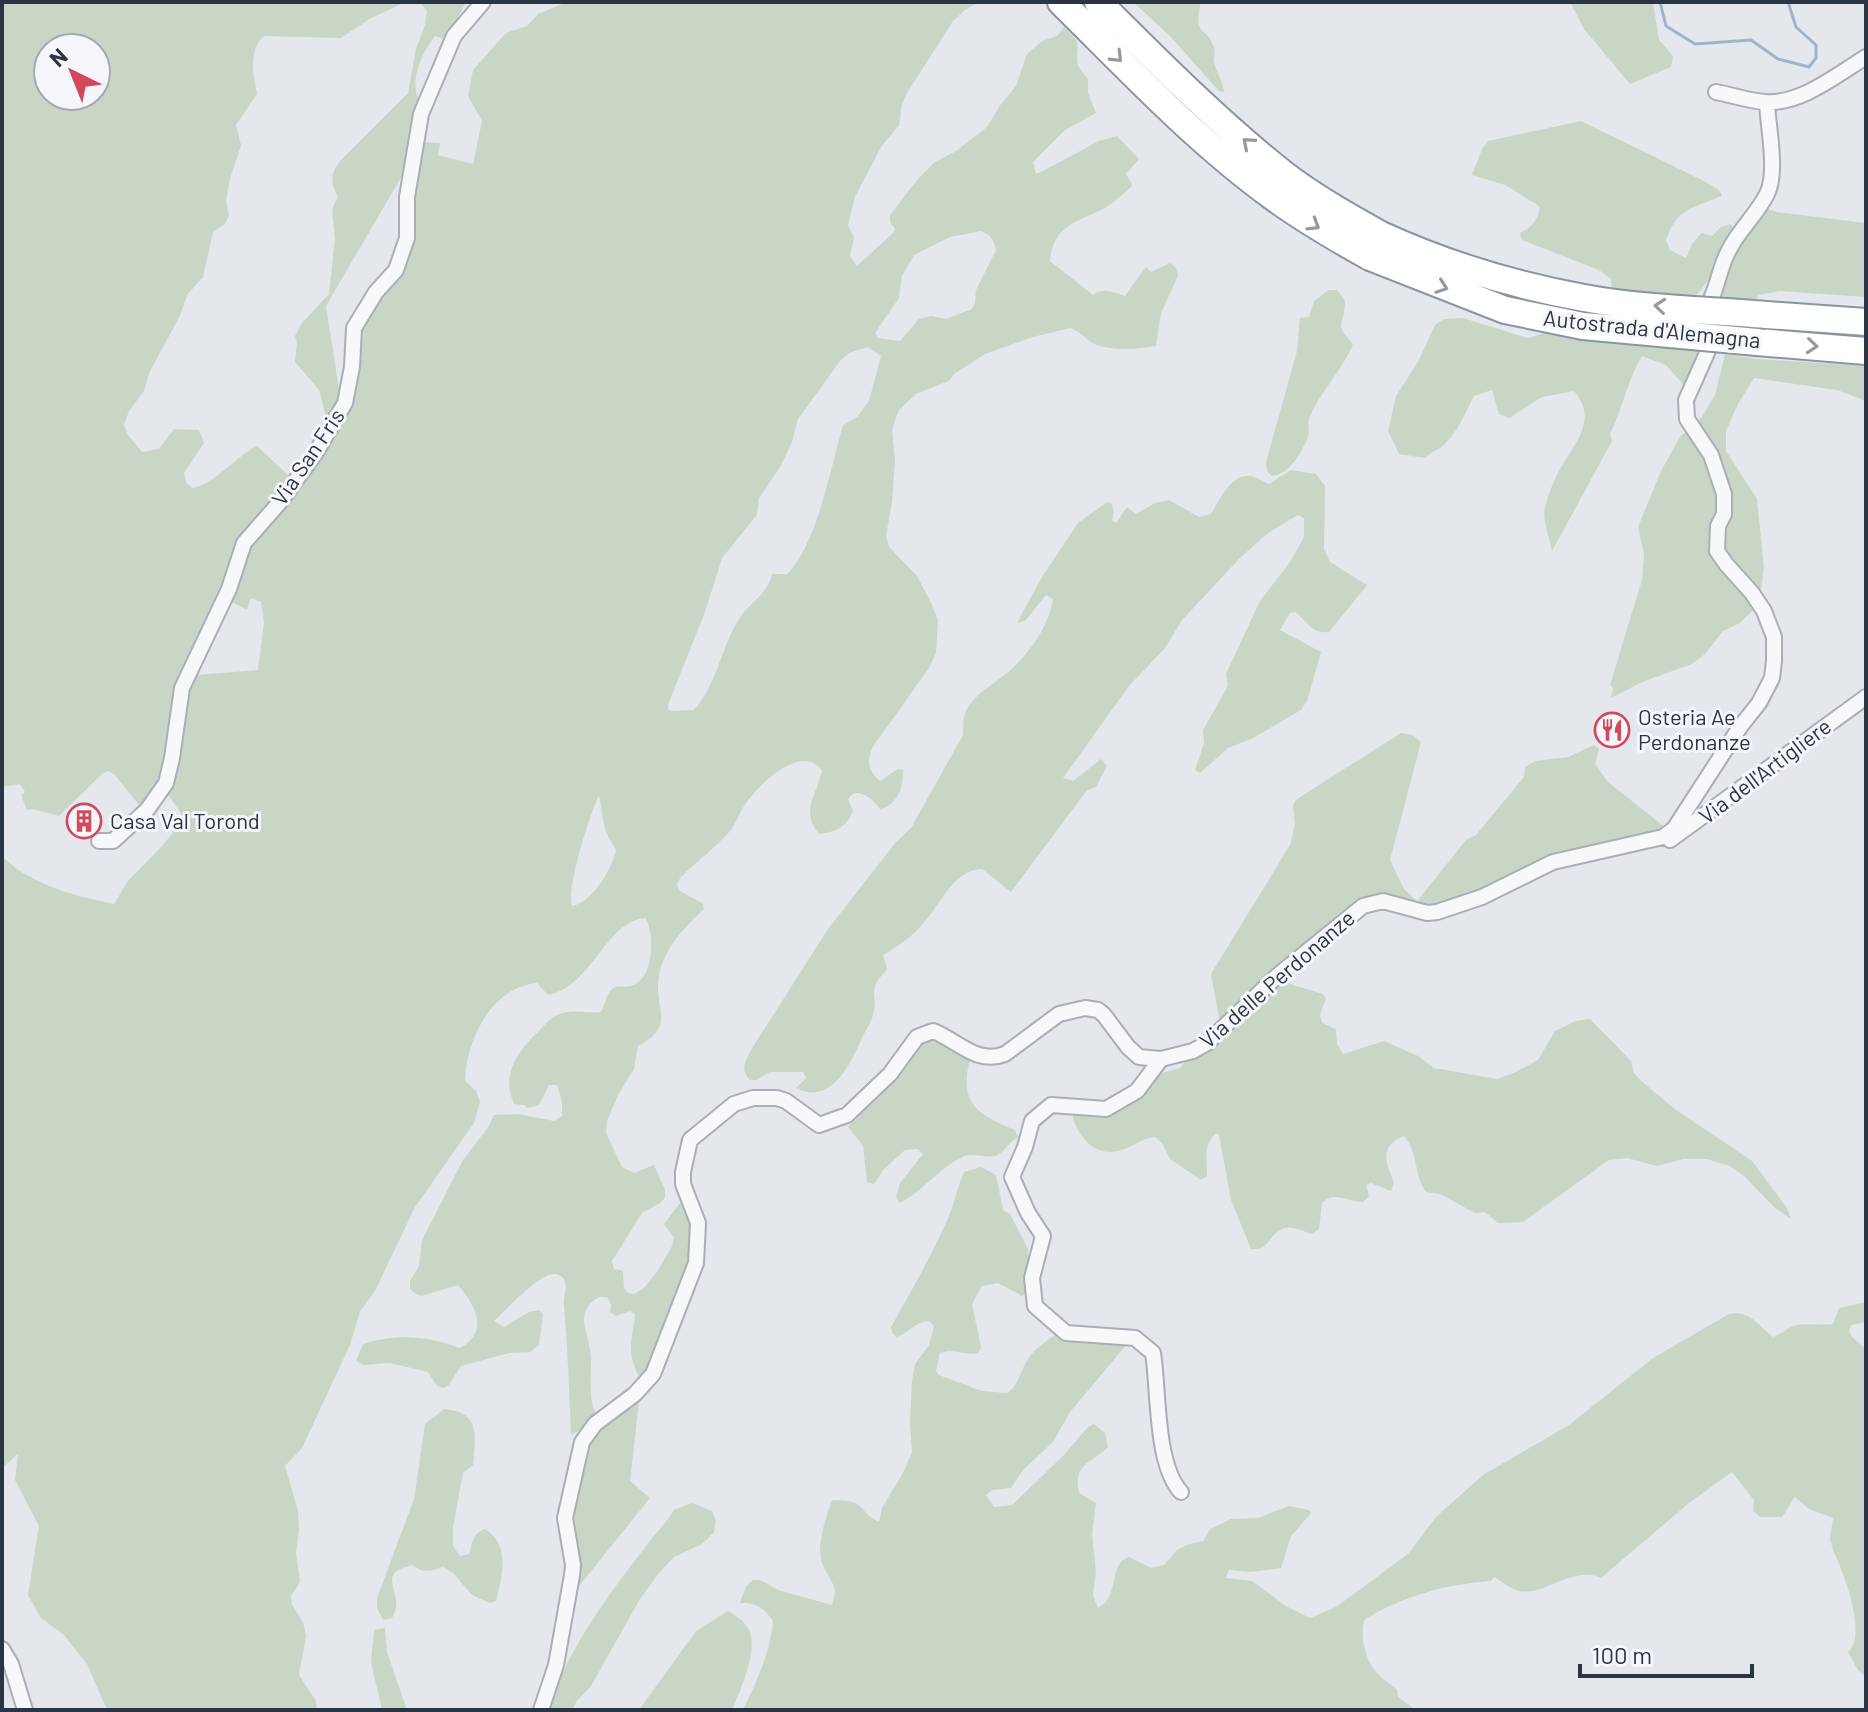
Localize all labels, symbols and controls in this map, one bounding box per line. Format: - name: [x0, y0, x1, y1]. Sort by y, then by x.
- north arrow: [32, 32, 112, 112]
- text: N: [43, 42, 72, 71]
- one-way arrow: [1108, 48, 1122, 62]
- one-way arrow: [1243, 138, 1257, 153]
- one-way arrow: [1305, 216, 1320, 231]
- one-way arrow: [1434, 277, 1448, 294]
- one-way arrow: [1653, 297, 1666, 314]
- street label: Autostrada d'Alemagna: [1542, 304, 1762, 352]
- one-way arrow: [1806, 337, 1819, 354]
- street label: Via San Fris: [265, 403, 349, 510]
- place label: Osteria Ae Perdonanze: [1638, 703, 1751, 754]
- restaurant icon: Osteria Ae Perdonanze: [1593, 711, 1631, 749]
- street label: Via dell'Artigliere: [1693, 712, 1836, 828]
- building icon: Casa Val Torond: [65, 802, 103, 840]
- place label: Casa Val Torond: [110, 807, 260, 833]
- street label: Via delle Perdonanze: [1193, 904, 1359, 1053]
- scale bar: [1580, 1628, 1752, 1678]
- text: 100 m: [1592, 1640, 1652, 1669]

